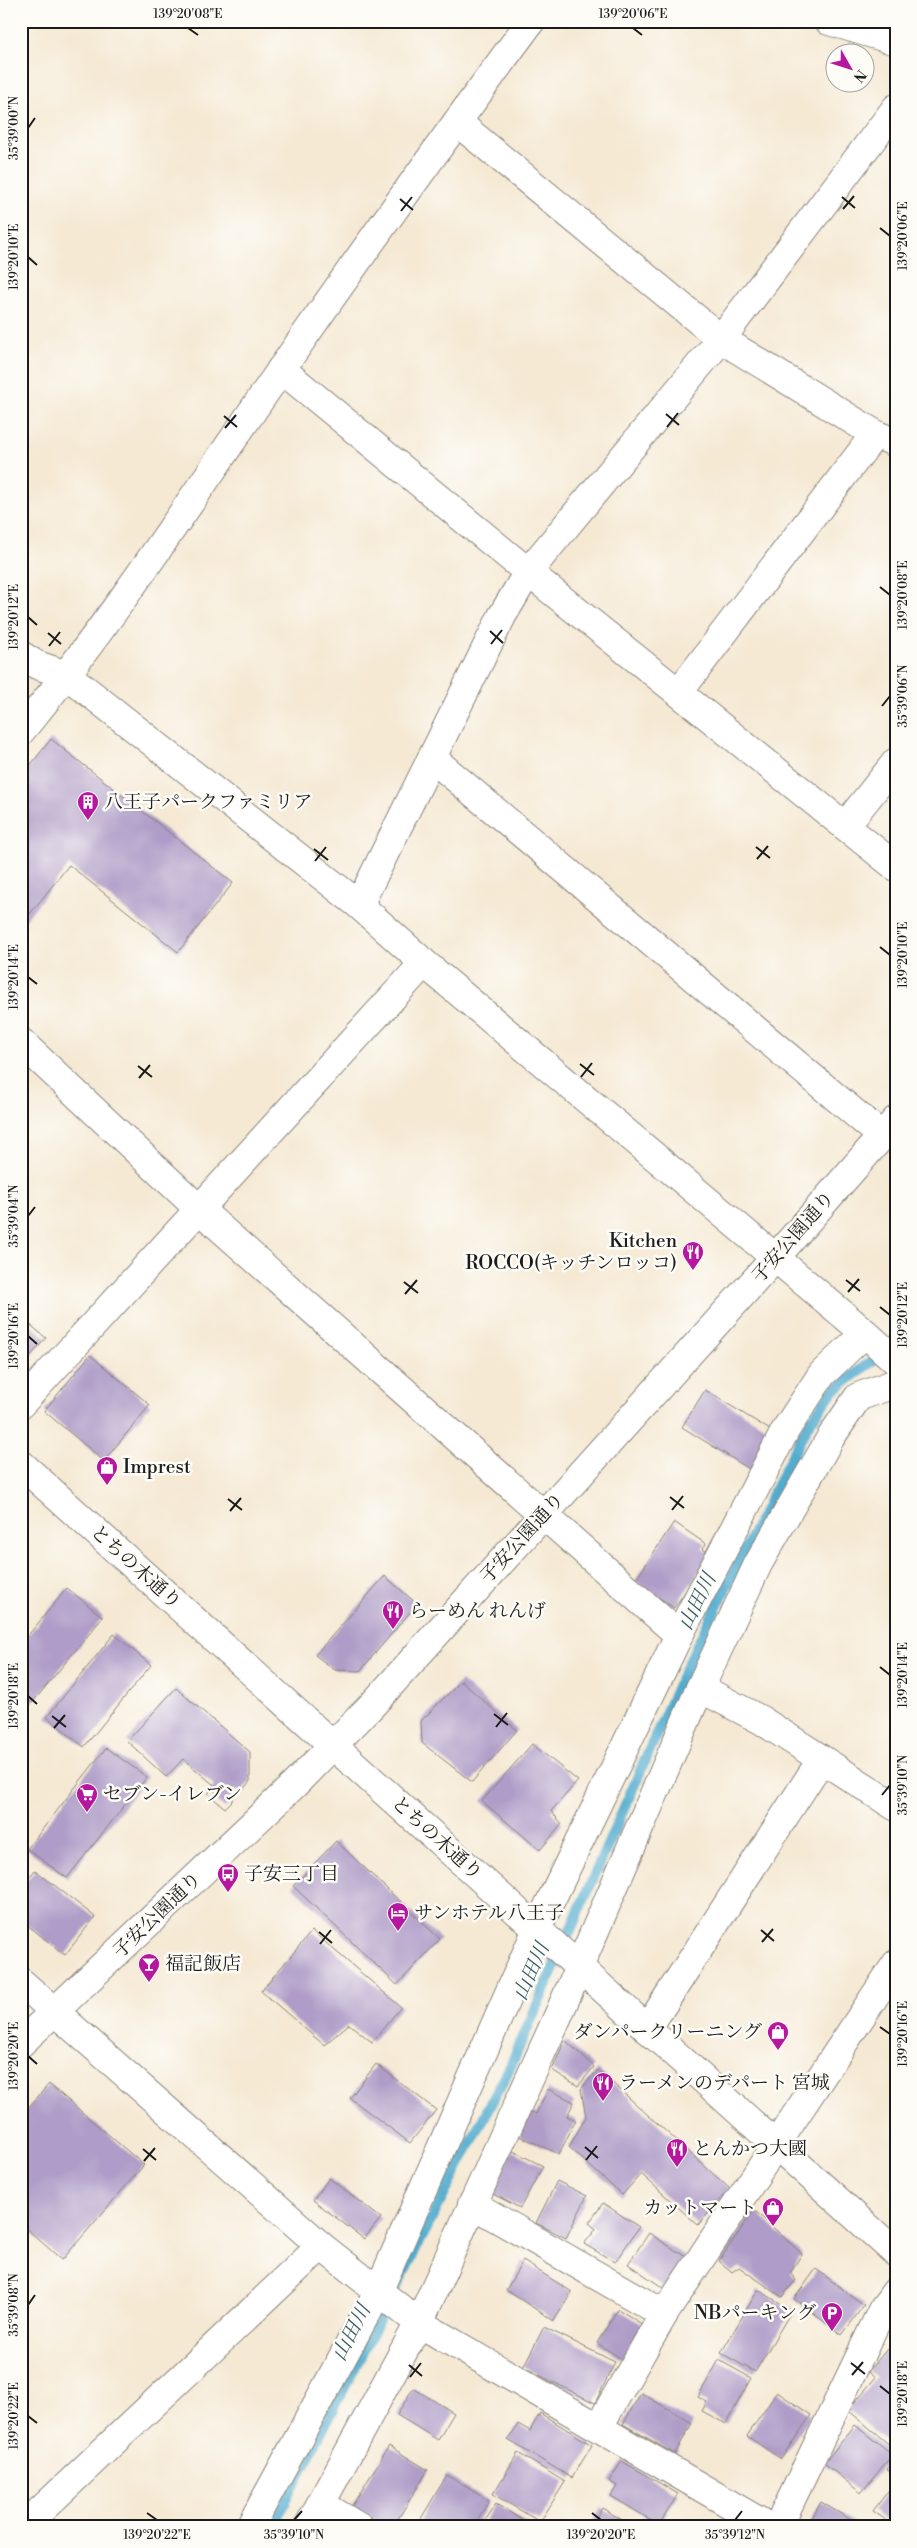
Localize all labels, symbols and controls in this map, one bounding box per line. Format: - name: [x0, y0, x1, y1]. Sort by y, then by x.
- text: 139°20'08"E: [153, 7, 223, 22]
- text: 139°20'06"E: [598, 7, 668, 22]
- north arrow: [824, 42, 874, 92]
- text: N: [849, 66, 870, 86]
- text: 35°39'00"N: [7, 96, 22, 160]
- text: 139°20'06"E: [896, 201, 911, 271]
- text: 139°20'10"E: [7, 224, 22, 290]
- text: 139°20'08"E: [896, 560, 911, 630]
- text: 139°20'12"E: [7, 584, 22, 650]
- text: 35°39'06"N: [896, 664, 911, 728]
- building icon: 八王子パークファミリア: [76, 790, 100, 821]
- place label: 八王子パークファミリア: [104, 790, 313, 814]
- text: 139°20'10"E: [896, 922, 911, 988]
- text: 139°20'14"E: [7, 944, 22, 1010]
- text: 35°39'04"N: [7, 1184, 22, 1247]
- street label: 子安公園通り: [747, 1186, 839, 1288]
- place label: Kitchen ROCCO(キッチンロッコ): [465, 1229, 677, 1275]
- restaurant icon: Kitchen ROCCO(キッチンロッコ): [681, 1240, 705, 1271]
- text: 139°20'12"E: [896, 1282, 911, 1348]
- text: 139°20'16"E: [7, 1303, 22, 1369]
- shop icon: Imprest: [95, 1455, 119, 1486]
- place label: Imprest: [123, 1455, 191, 1479]
- street label: 子安公園通り: [475, 1488, 569, 1588]
- street label: とちの木通り: [86, 1520, 186, 1614]
- water label: 山田川: [674, 1568, 723, 1634]
- restaurant icon: らーめん れんげ: [381, 1599, 405, 1630]
- place label: らーめん れんげ: [409, 1599, 546, 1623]
- text: 139°20'14"E: [896, 1642, 911, 1708]
- text: 139°20'18"E: [7, 1663, 22, 1729]
- text: 35°39'10"N: [896, 1755, 911, 1815]
- supermarket icon: セブン-イレブン: [75, 1782, 99, 1813]
- place label: セブン-イレブン: [103, 1782, 242, 1806]
- street label: とちの木通り: [387, 1791, 487, 1885]
- bus stop icon: 子安三丁目: [216, 1862, 240, 1893]
- place label: 子安三丁目: [244, 1862, 339, 1886]
- street label: 子安公園通り: [108, 1867, 206, 1963]
- hotel icon: サンホテル八王子: [386, 1901, 410, 1932]
- place label: サンホテル八王子: [414, 1901, 564, 1925]
- water label: 山田川: [508, 1938, 556, 2004]
- bar icon: 福記飯店: [137, 1952, 161, 1983]
- place label: 福記飯店: [165, 1952, 241, 1976]
- text: 139°20'16"E: [896, 2001, 911, 2067]
- place label: ダンパークリーニング: [574, 2020, 762, 2044]
- shop icon: ダンパークリーニング: [766, 2020, 790, 2051]
- text: 139°20'20"E: [7, 2022, 22, 2090]
- restaurant icon: ラーメンのデパート 宮城: [591, 2071, 615, 2102]
- place label: ラーメンのデパート 宮城: [619, 2071, 830, 2095]
- restaurant icon: とんかつ大國: [665, 2137, 689, 2168]
- place label: とんかつ大國: [693, 2137, 807, 2161]
- place label: カットマート: [643, 2196, 757, 2220]
- shop icon: カットマート: [761, 2196, 785, 2227]
- text: 35°39'08"N: [7, 2273, 22, 2337]
- water label: 山田川: [327, 2299, 378, 2365]
- place label: NBパーキング: [694, 2301, 816, 2325]
- parking icon: NBパーキング: [820, 2301, 844, 2332]
- text: 139°20'18"E: [896, 2361, 911, 2427]
- text: 139°20'22"E: [7, 2382, 22, 2450]
- text: 139°20'22"E: [123, 2528, 191, 2543]
- text: 35°39'10"N: [264, 2528, 324, 2543]
- text: 139°20'20"E: [567, 2528, 635, 2543]
- text: 35°39'12"N: [705, 2528, 765, 2543]

